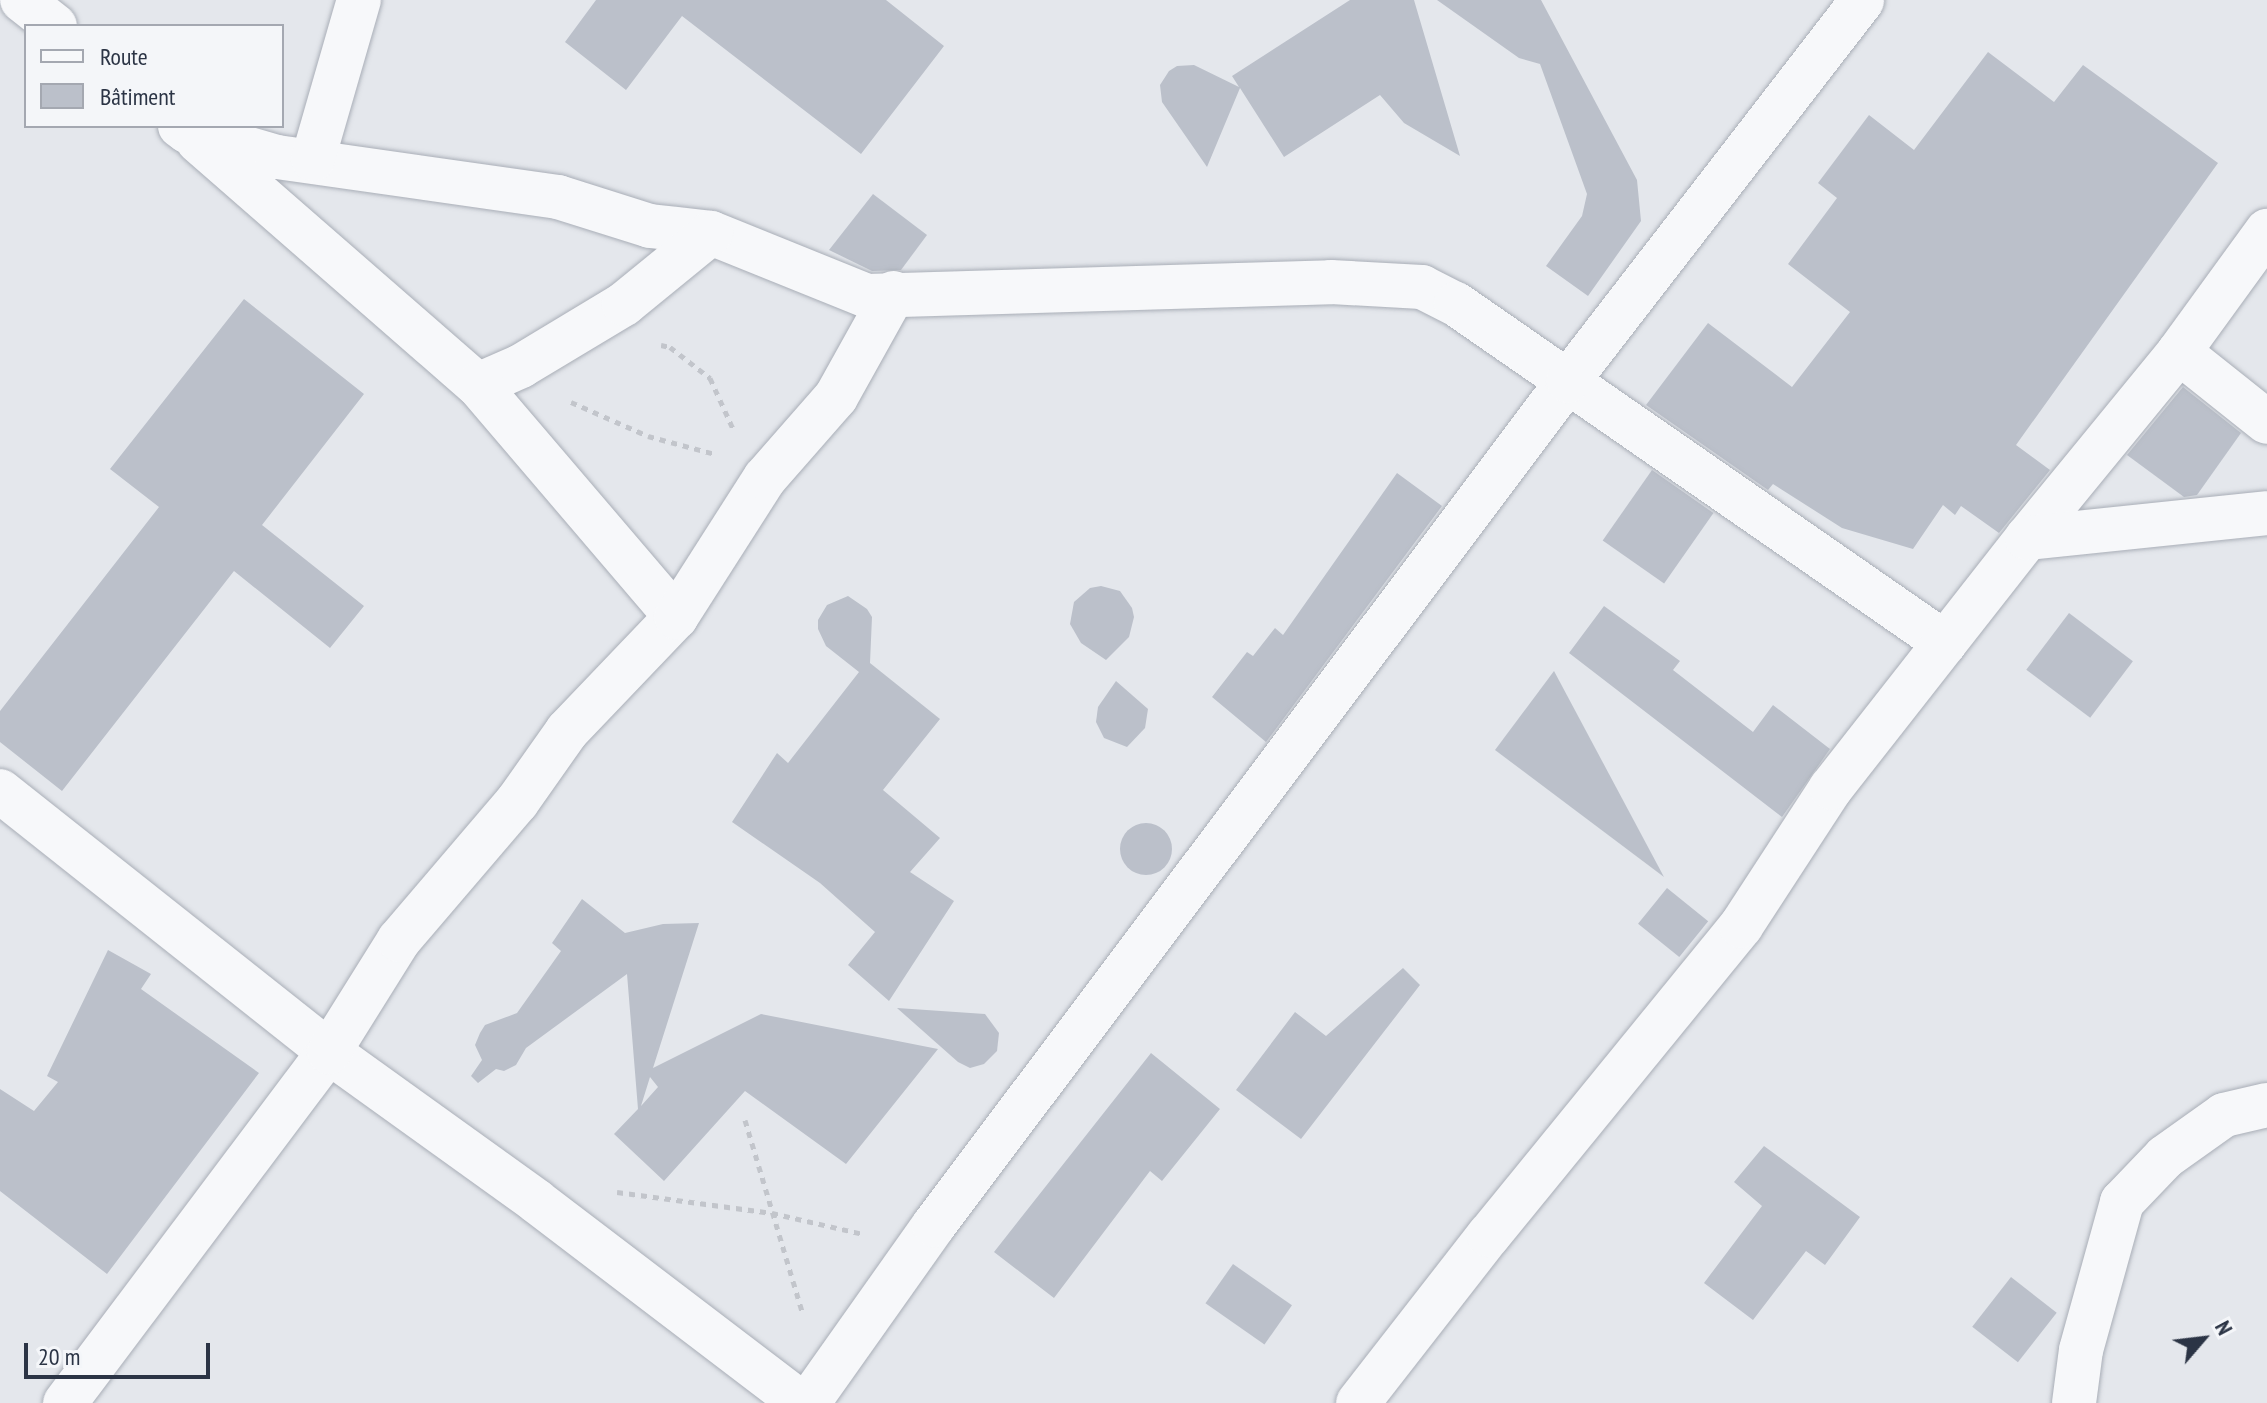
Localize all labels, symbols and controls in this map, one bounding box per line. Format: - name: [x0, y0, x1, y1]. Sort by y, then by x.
- legend: [24, 24, 284, 128]
- text: Route: [100, 41, 148, 72]
- text: Bâtiment: [100, 81, 175, 112]
- north arrow: [2163, 1299, 2243, 1379]
- text: N: [2209, 1316, 2239, 1340]
- scale bar: [28, 1327, 214, 1377]
- text: 20 m: [38, 1341, 80, 1372]

